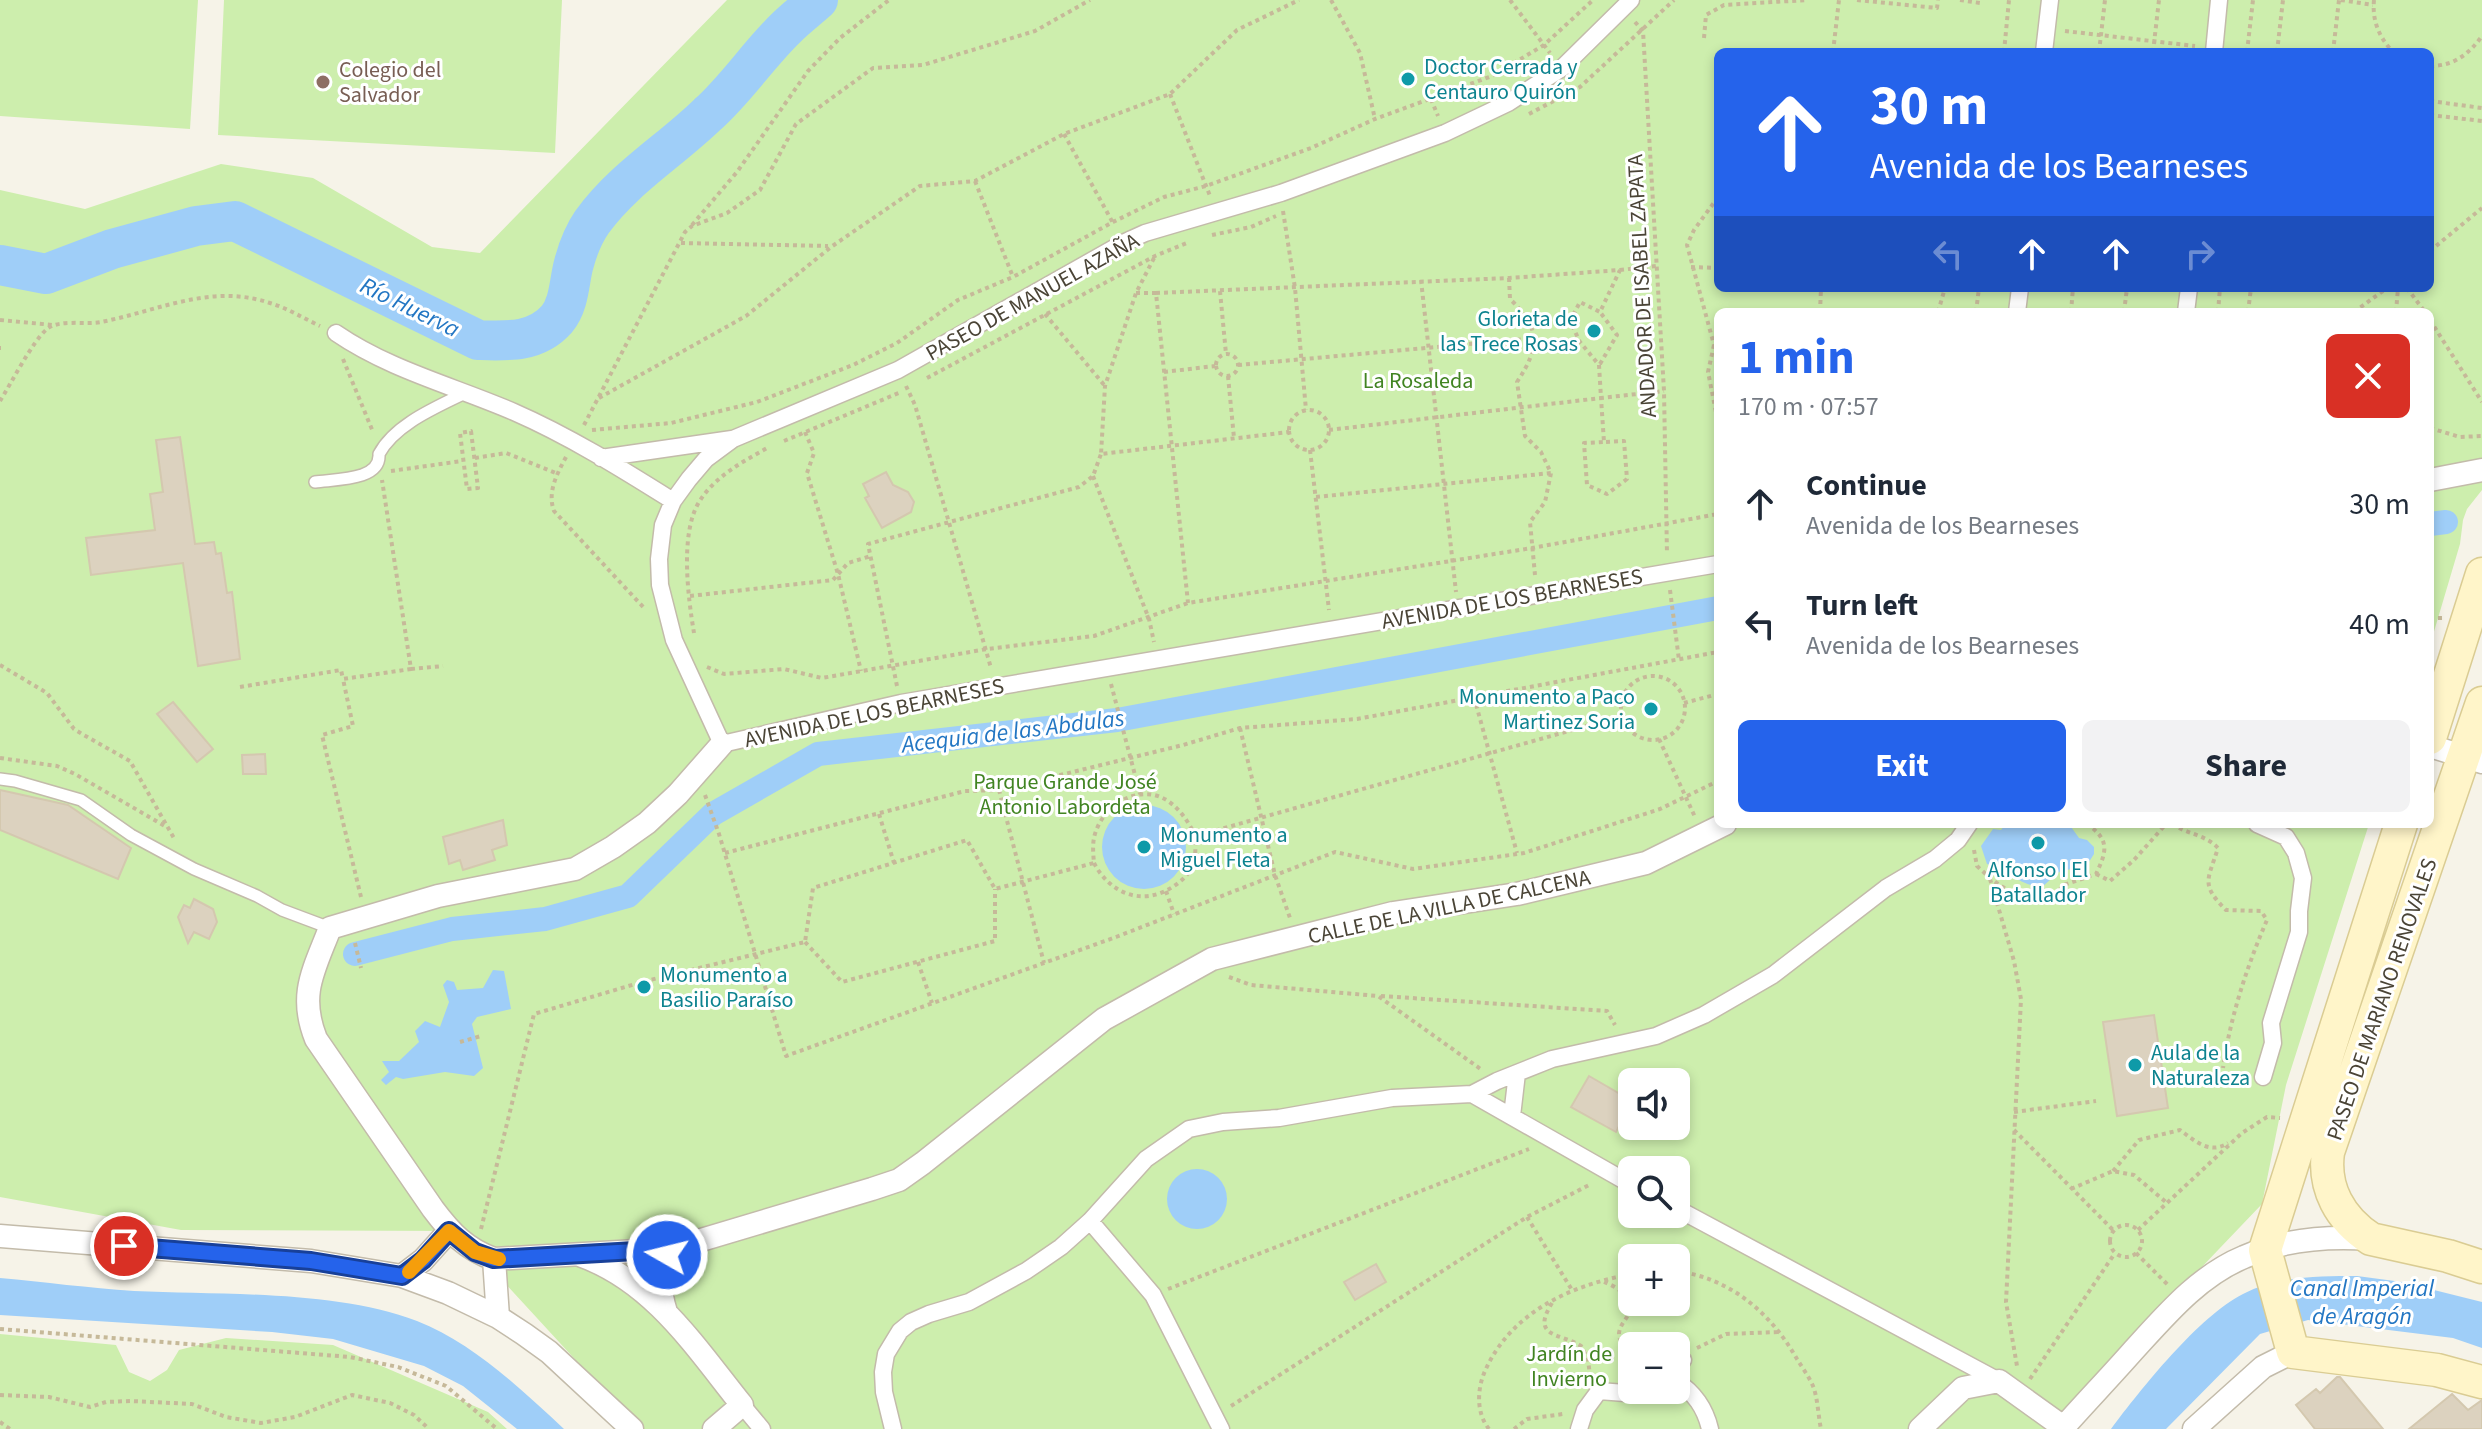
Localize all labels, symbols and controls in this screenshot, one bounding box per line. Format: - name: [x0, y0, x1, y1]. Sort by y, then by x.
- place label: Doctor Cerrada y Centauro Quirón: [1424, 51, 1578, 108]
- place label: Colegio del Salvador: [339, 54, 441, 111]
- text: 30 m: [1870, 67, 1988, 146]
- marker: Doctor Cerrada y Centauro Quirón: [1399, 70, 1417, 88]
- marker: Colegio del Salvador: [314, 73, 332, 91]
- icon: ahead: [1738, 80, 1842, 184]
- text: Avenida de los Bearneses: [1870, 141, 2248, 192]
- street label: ANDADOR DE ISABEL ZAPATA: [1619, 153, 1665, 419]
- street label: PASEO DE MANUEL AZAÑA: [920, 225, 1145, 369]
- icon: left: [1926, 232, 1970, 276]
- icon: ahead: [2010, 232, 2054, 276]
- icon: ahead: [2094, 232, 2138, 276]
- icon: right: [2178, 232, 2222, 276]
- water label: Río Huerva: [354, 268, 466, 347]
- place label: Glorieta de las Trece Rosas: [1440, 303, 1578, 360]
- marker: Glorieta de las Trece Rosas: [1585, 322, 1603, 340]
- text: 1 min: [1738, 324, 1855, 392]
- button: close: [2326, 334, 2410, 418]
- park label: La Rosaleda: [1363, 365, 1473, 397]
- text: 170 m · 07:57: [1738, 388, 1879, 425]
- text: Continue: [1806, 464, 1927, 507]
- icon: ahead: [1738, 482, 1782, 526]
- text: 30 m: [2349, 483, 2410, 526]
- text: Avenida de los Bearneses: [1806, 507, 2079, 544]
- street label: AVENIDA DE LOS BEARNESES: [1379, 560, 1645, 638]
- text: Turn left: [1806, 584, 1918, 627]
- icon: left: [1738, 602, 1782, 646]
- text: 40 m: [2349, 603, 2410, 646]
- text: Avenida de los Bearneses: [1806, 627, 2079, 664]
- street label: AVENIDA DE LOS BEARNESES: [741, 670, 1007, 756]
- place label: Monumento a Paco Martinez Soria: [1459, 681, 1635, 738]
- water label: Acequia de las Abdulas: [898, 700, 1127, 763]
- marker: Monumento a Paco Martinez Soria: [1642, 700, 1660, 718]
- button: Exit: [1738, 720, 2066, 812]
- button: Share: [2082, 720, 2410, 812]
- park label: Parque Grande José Antonio Labordeta: [973, 766, 1157, 823]
- place label: Monumento a Miguel Fleta: [1160, 819, 1288, 876]
- marker: Alfonso I El Batallador: [2029, 834, 2047, 852]
- marker: Monumento a Miguel Fleta: [1135, 838, 1153, 856]
- place label: Alfonso I El Batallador: [1988, 854, 2088, 911]
- street label: PASEO DE MARIANO RENOVALES: [2319, 854, 2445, 1145]
- street label: CALLE DE LA VILLA DE CALCENA: [1305, 861, 1593, 953]
- place label: Monumento a Basilio Paraíso: [660, 959, 793, 1016]
- marker: Monumento a Basilio Paraíso: [635, 978, 653, 996]
- place label: Aula de la Naturaleza: [2151, 1037, 2250, 1094]
- marker: Aula de la Naturaleza: [2126, 1056, 2144, 1074]
- map controls: [1618, 1068, 1690, 1404]
- button: sound: [1618, 1068, 1690, 1140]
- button: search: [1618, 1156, 1690, 1228]
- pin: [90, 1212, 158, 1280]
- position arrow: [625, 1213, 709, 1297]
- icon: arrive: [102, 1224, 146, 1268]
- button: +: [1618, 1244, 1690, 1316]
- water label: Canal Imperial de Aragón: [2290, 1271, 2434, 1334]
- button: −: [1618, 1332, 1690, 1404]
- park label: Jardín de Invierno: [1526, 1338, 1612, 1395]

